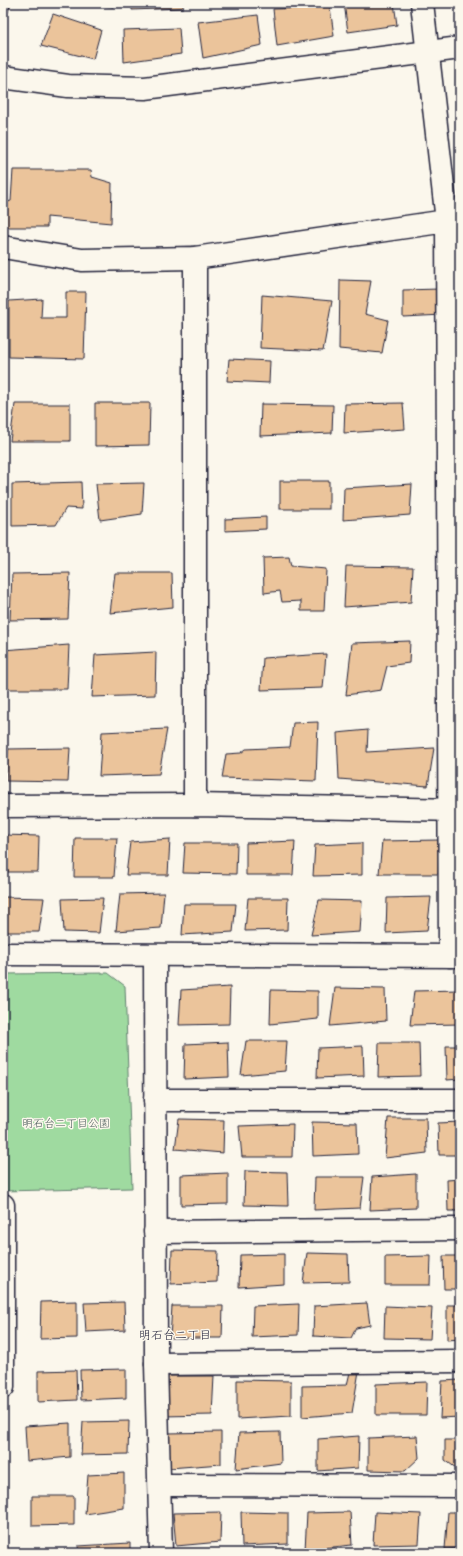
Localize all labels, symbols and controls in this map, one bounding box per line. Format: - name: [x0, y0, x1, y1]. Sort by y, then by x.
- park label: 明石台二丁目公園: [22, 1114, 110, 1133]
- district label: 明石台二丁目: [139, 1324, 211, 1346]

